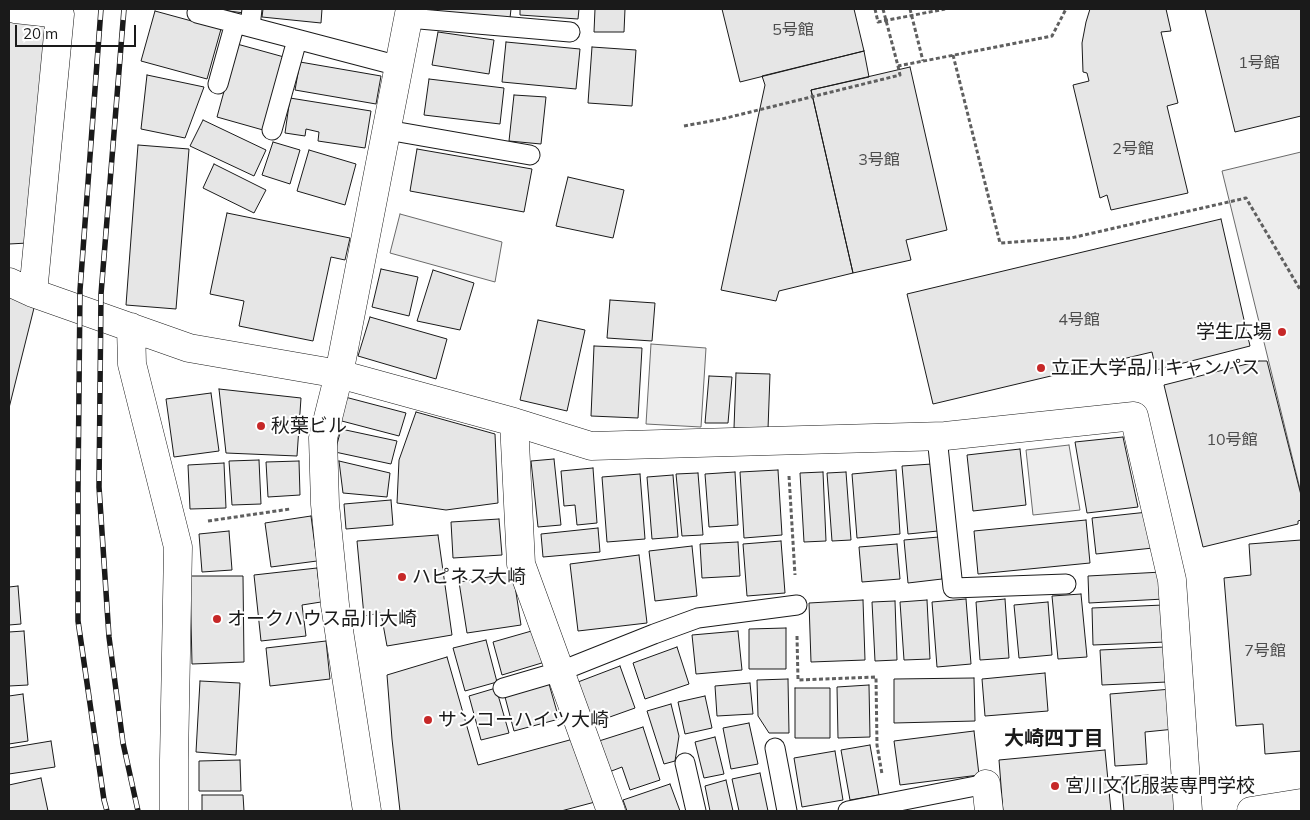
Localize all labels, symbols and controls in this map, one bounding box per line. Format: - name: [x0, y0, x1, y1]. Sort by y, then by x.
- scale bar: [18, 15, 139, 47]
- house number: 5号館: [772, 20, 814, 40]
- text: 20 m: [23, 24, 58, 43]
- house number: 1号館: [1238, 53, 1280, 73]
- house number: 2号館: [1112, 139, 1154, 159]
- house number: 3号館: [858, 150, 900, 170]
- house number: 4号館: [1058, 310, 1100, 330]
- place label: 学生広場: [1196, 321, 1272, 343]
- marker: 学生広場: [1276, 326, 1288, 338]
- place label: 立正大学品川キャンパス: [1051, 357, 1260, 379]
- marker: 立正大学品川キャンパス: [1035, 362, 1047, 374]
- place label: 秋葉ビル: [271, 415, 347, 437]
- marker: 秋葉ビル: [255, 420, 267, 432]
- house number: 10号館: [1206, 430, 1258, 450]
- place label: ハピネス大崎: [412, 566, 526, 588]
- marker: ハピネス大崎: [396, 571, 408, 583]
- place label: オークハウス品川大崎: [227, 608, 417, 630]
- marker: オークハウス品川大崎: [211, 613, 223, 625]
- house number: 7号館: [1244, 641, 1286, 661]
- place label: サンコーハイツ大崎: [438, 709, 609, 731]
- marker: サンコーハイツ大崎: [422, 714, 434, 726]
- district label: 大崎四丁目: [1004, 727, 1104, 751]
- place label: 宮川文化服装専門学校: [1065, 775, 1255, 797]
- marker: 宮川文化服装専門学校: [1049, 780, 1061, 792]

